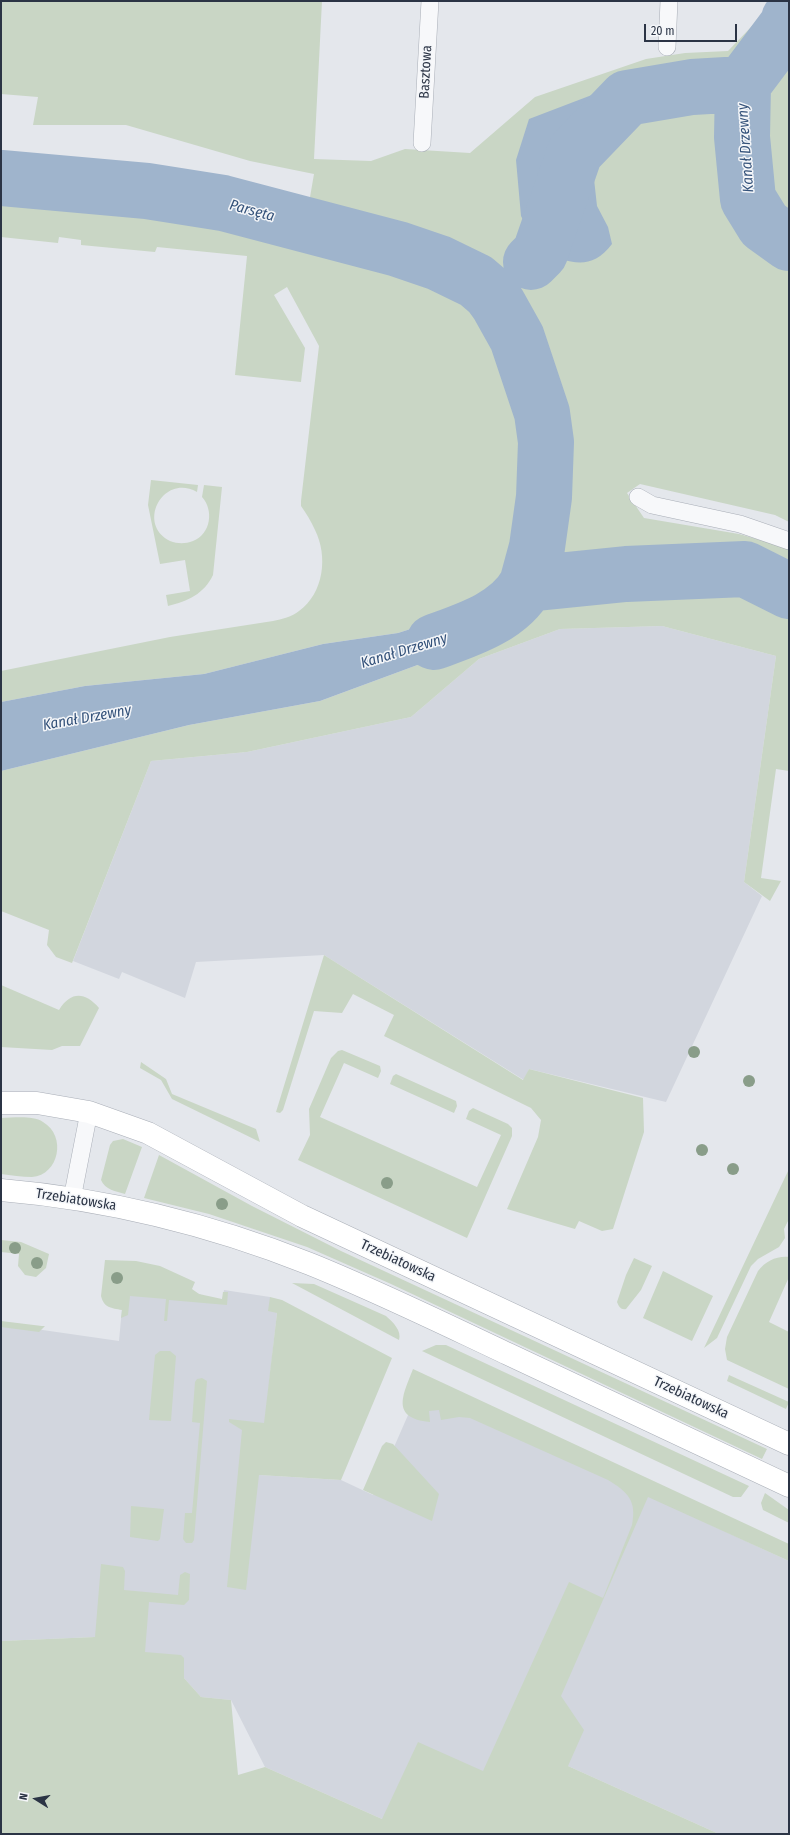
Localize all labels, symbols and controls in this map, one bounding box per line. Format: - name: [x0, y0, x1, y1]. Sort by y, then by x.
- scale bar: [646, 16, 739, 42]
- text: 20 m: [651, 24, 675, 38]
- street label: Basztowa: [416, 45, 436, 99]
- water label: Kanał Drzewny: [734, 103, 758, 193]
- water label: Parsęta: [228, 196, 276, 226]
- water label: Kanał Drzewny: [359, 629, 449, 673]
- water label: Kanał Drzewny: [41, 701, 133, 735]
- street label: Trzebiatowska: [35, 1185, 117, 1215]
- street label: Trzebiatowska: [358, 1236, 438, 1286]
- street label: Trzebiatowska: [651, 1373, 731, 1423]
- north arrow: [16, 1779, 56, 1819]
- text: N: [17, 1792, 31, 1801]

